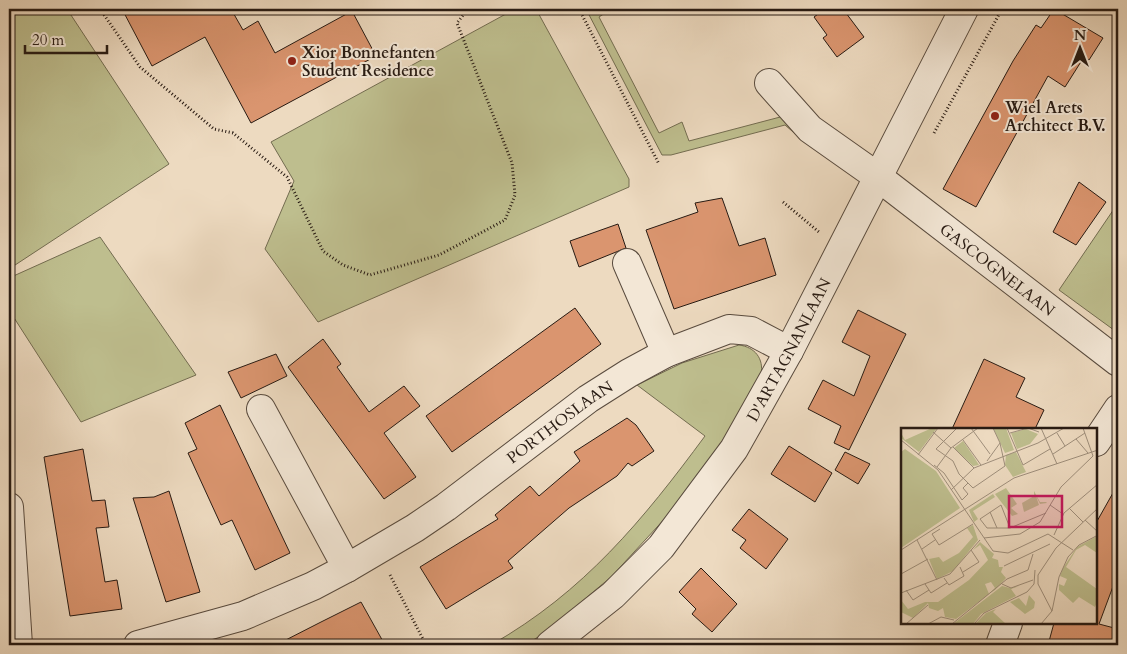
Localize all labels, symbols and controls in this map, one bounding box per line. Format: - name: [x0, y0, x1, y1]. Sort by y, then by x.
- scale bar: [25, 22, 108, 54]
- north arrow: [1054, 22, 1104, 72]
- text: N: [1074, 26, 1086, 45]
- text: 20 m: [32, 30, 64, 50]
- place label: Xior Bonnefanten Student Residence: [302, 42, 436, 82]
- marker: Xior Bonnefanten Student Residence: [286, 55, 298, 67]
- place label: Wiel Arets Architect B.V.: [1004, 97, 1106, 137]
- marker: Wiel Arets Architect B.V.: [989, 110, 1001, 122]
- street label: GASCOGNELAAN: [935, 218, 1060, 322]
- street label: D'ARTAGNANLAAN: [742, 274, 837, 426]
- street label: PORTHOSLAAN: [502, 376, 618, 469]
- inset map: [901, 428, 1097, 624]

